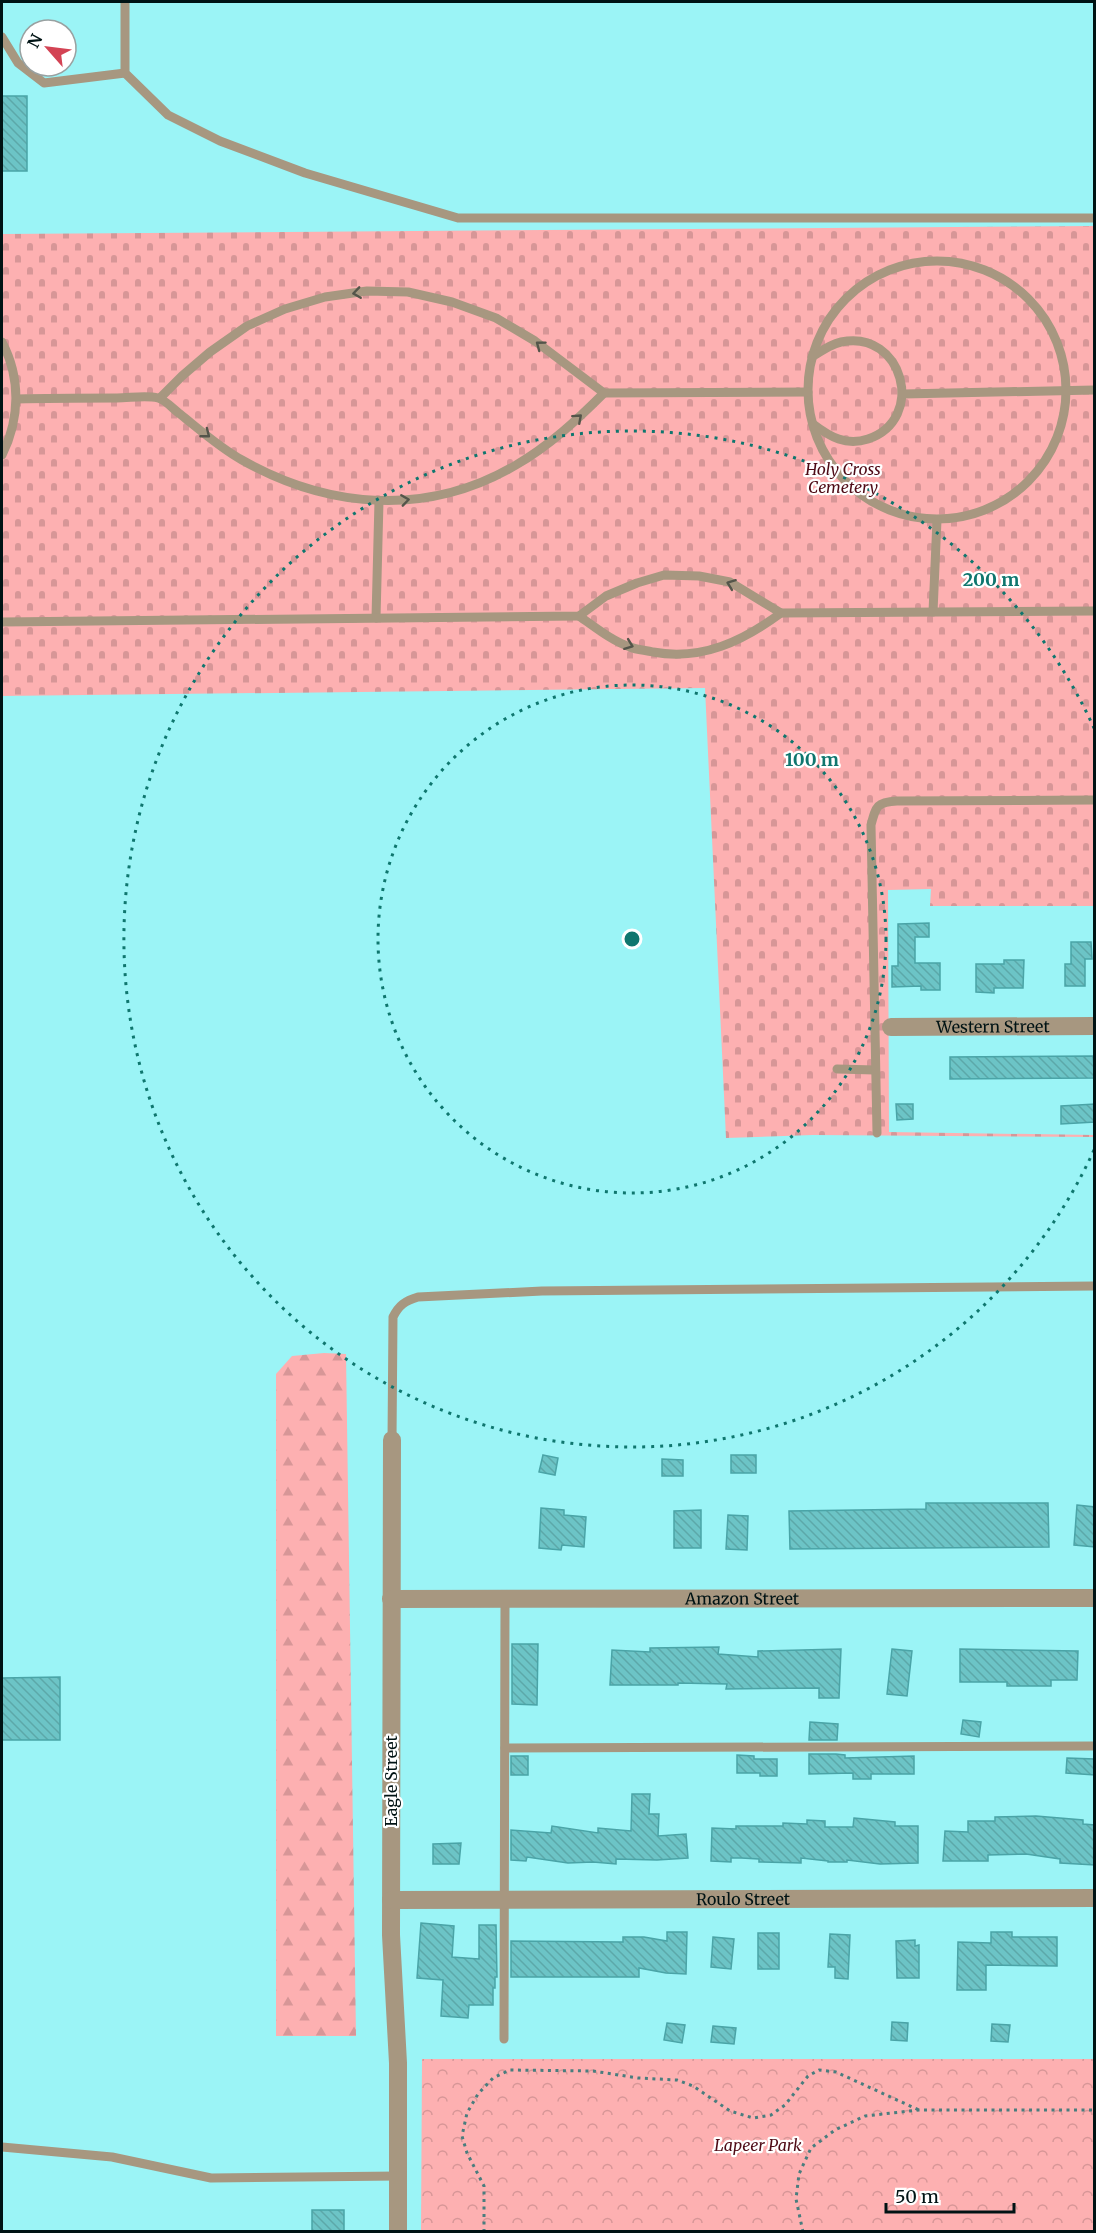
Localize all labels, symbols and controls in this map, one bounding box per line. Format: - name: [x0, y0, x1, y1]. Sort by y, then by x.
- north arrow: [18, 18, 78, 78]
- text: N: [23, 30, 47, 51]
- one-way arrow: [352, 286, 361, 298]
- one-way arrow: [535, 342, 546, 353]
- one-way arrow: [571, 414, 582, 425]
- one-way arrow: [199, 427, 210, 438]
- park label: Holy Cross Cemetery: [804, 459, 881, 497]
- one-way arrow: [401, 494, 410, 506]
- text: 200 m: [963, 568, 1019, 591]
- one-way arrow: [726, 579, 737, 591]
- one-way arrow: [624, 638, 634, 651]
- text: 100 m: [785, 748, 839, 771]
- centre of rings: [622, 929, 642, 949]
- street label: Western Street: [935, 1016, 1050, 1037]
- street label: Amazon Street: [684, 1588, 800, 1609]
- street label: Eagle Street: [381, 1734, 401, 1827]
- street label: Roulo Street: [696, 1889, 791, 1909]
- park label: Lapeer Park: [714, 2135, 802, 2155]
- scale bar: [886, 2176, 1014, 2214]
- text: 50 m: [895, 2185, 939, 2208]

